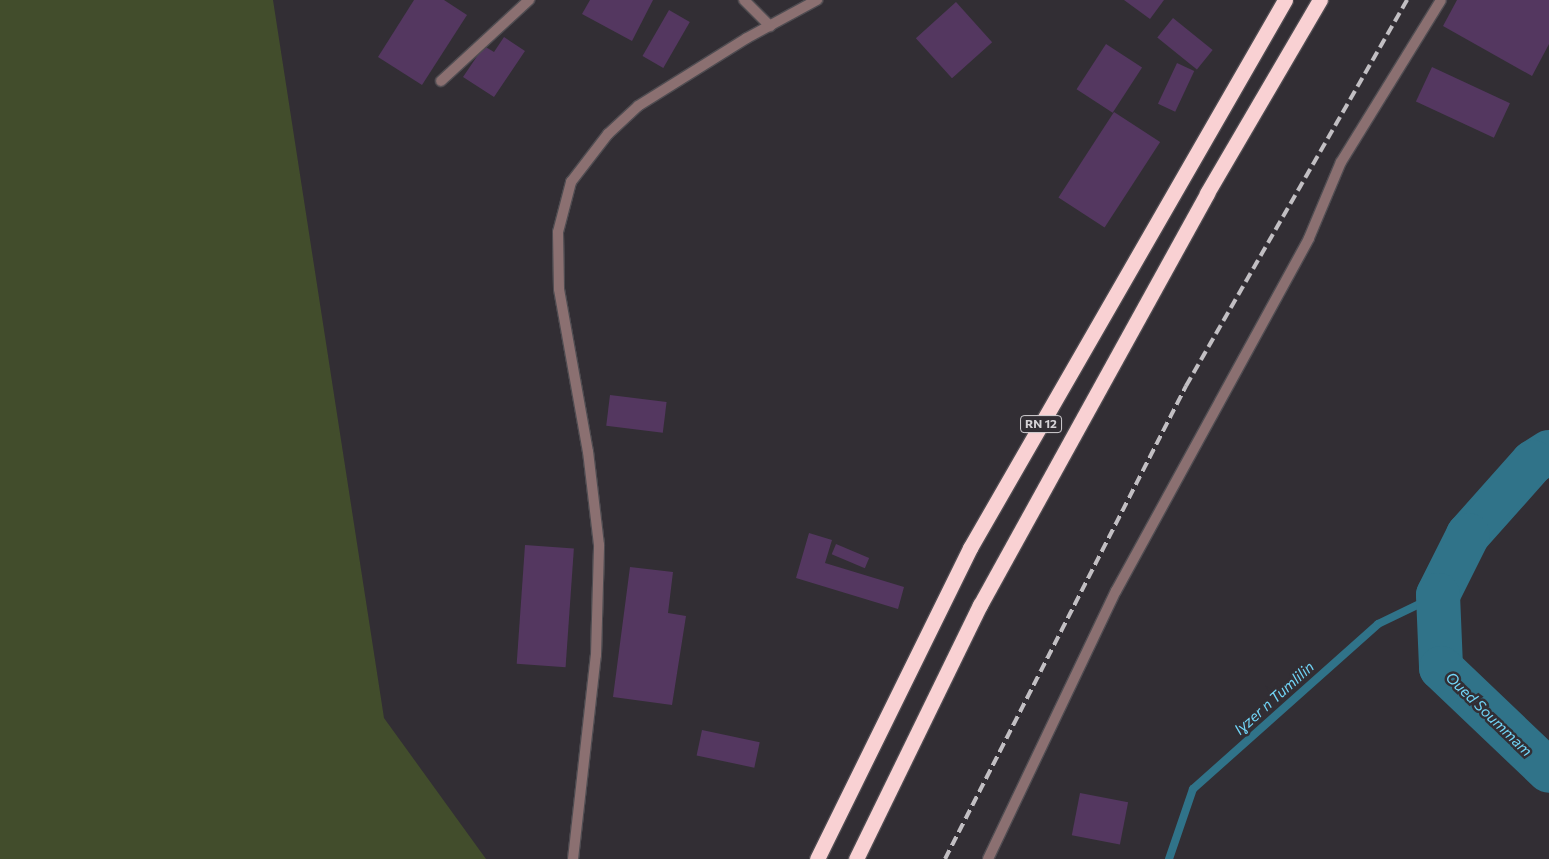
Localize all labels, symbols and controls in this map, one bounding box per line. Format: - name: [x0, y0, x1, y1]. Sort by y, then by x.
- road number: RN 12: [1020, 414, 1062, 434]
- water label: Iɣzer n Tumlilin: [1230, 657, 1318, 739]
- water label: Oued Soummam: [1442, 668, 1536, 760]

